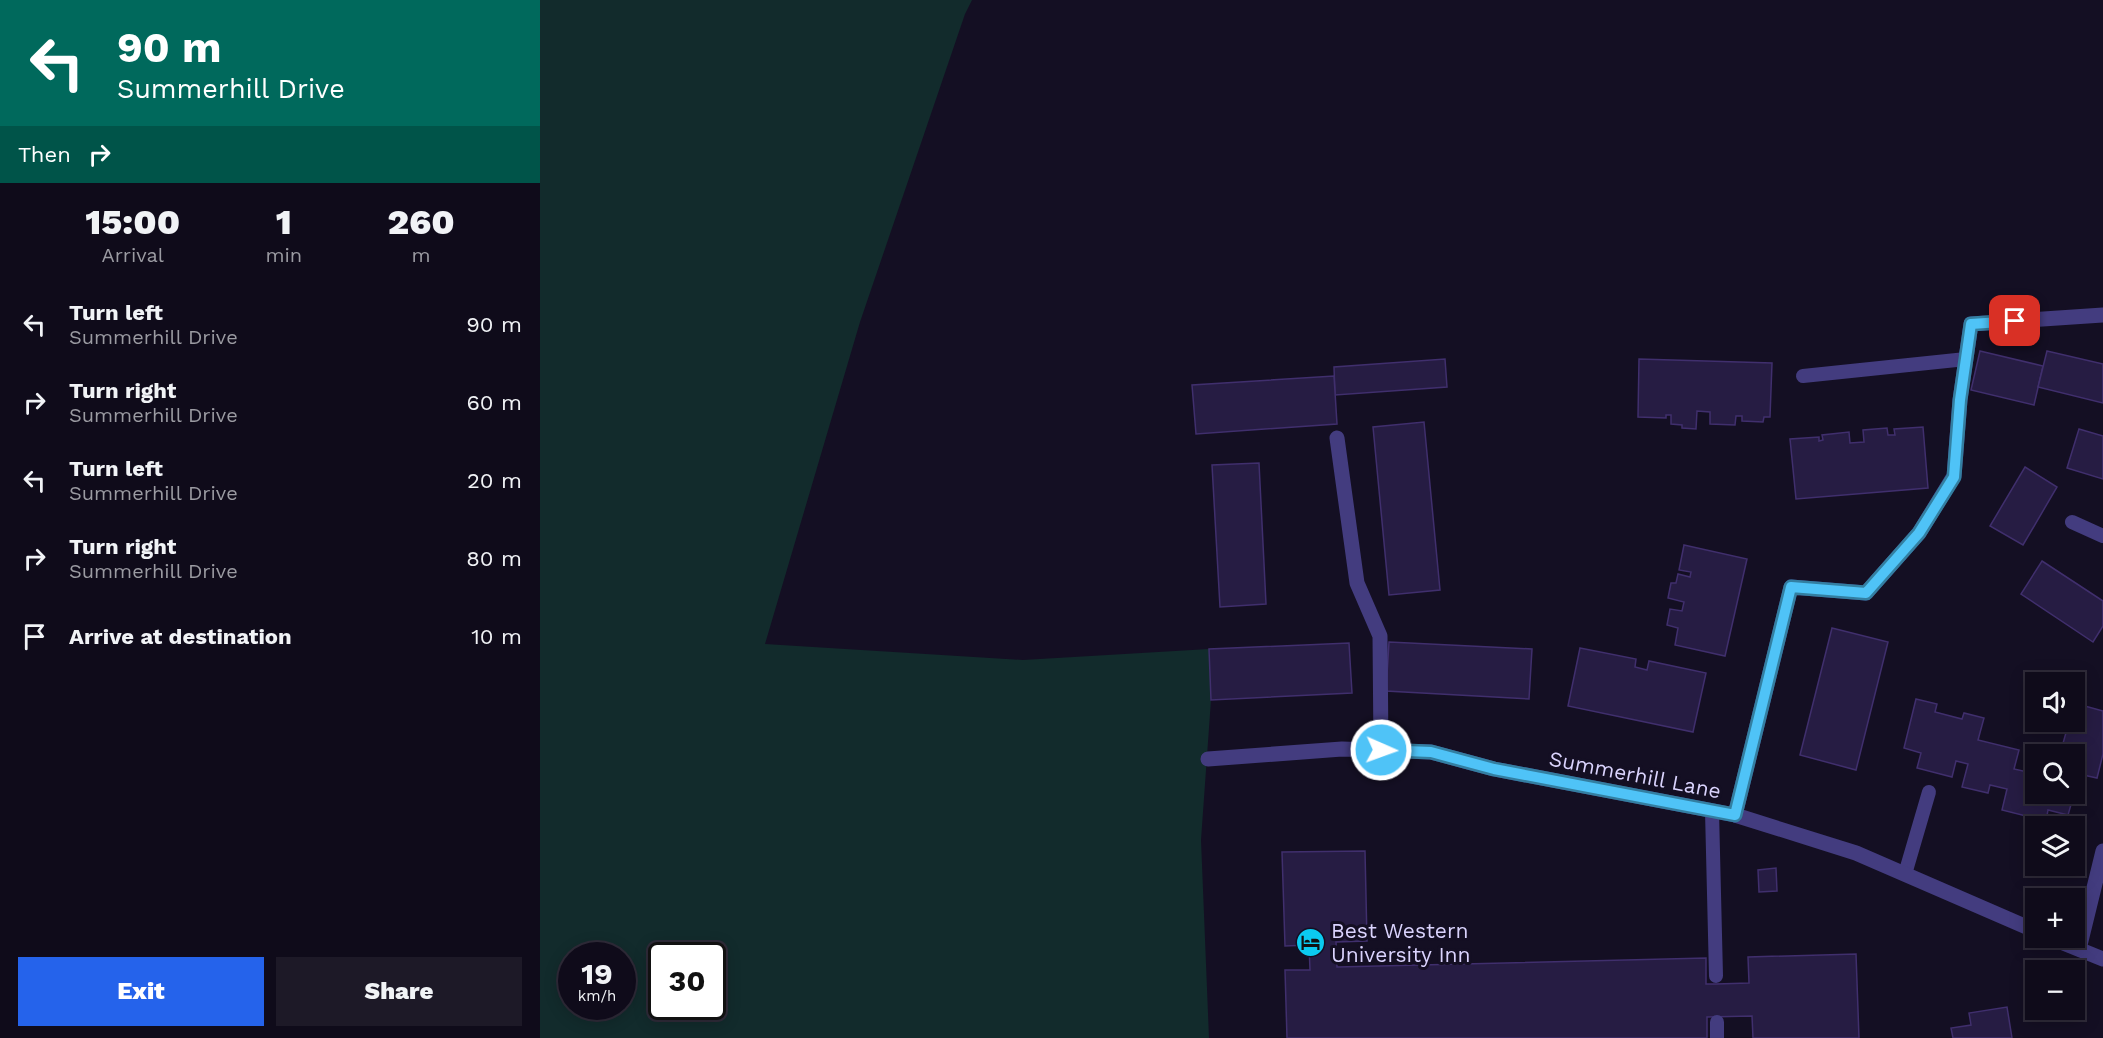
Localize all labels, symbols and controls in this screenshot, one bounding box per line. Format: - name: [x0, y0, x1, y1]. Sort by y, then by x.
- text: 90 m: [117, 23, 221, 72]
- icon: left: [18, 24, 96, 102]
- text: Summerhill Drive: [117, 73, 345, 105]
- icon: right: [83, 138, 116, 171]
- text: Then: [18, 142, 71, 167]
- text: 15:00: [85, 201, 180, 243]
- text: 1: [276, 201, 292, 243]
- text: 260: [387, 201, 455, 243]
- text: Arrival: [101, 243, 164, 267]
- text: min: [265, 243, 302, 267]
- text: m: [412, 243, 431, 267]
- pin: [1989, 295, 2040, 346]
- text: Turn left: [69, 300, 163, 325]
- icon: arrive: [1998, 304, 2031, 337]
- icon: left: [18, 308, 51, 341]
- text: 90 m: [466, 312, 522, 337]
- text: Summerhill Drive: [69, 325, 238, 349]
- text: Turn right: [69, 378, 176, 403]
- icon: right: [18, 386, 51, 419]
- text: 60 m: [466, 390, 522, 415]
- text: Summerhill Drive: [69, 403, 238, 427]
- text: Turn left: [69, 456, 163, 481]
- icon: left: [18, 464, 51, 497]
- text: 20 m: [467, 468, 522, 493]
- text: Summerhill Drive: [69, 481, 238, 505]
- text: Turn right: [69, 534, 176, 559]
- icon: right: [18, 542, 51, 575]
- text: 80 m: [466, 546, 522, 571]
- text: Summerhill Drive: [69, 559, 238, 583]
- icon: arrive: [18, 620, 51, 653]
- text: Arrive at destination: [69, 624, 292, 649]
- text: 10 m: [471, 624, 522, 649]
- map controls: [2025, 672, 2085, 1020]
- button: sound: [2025, 672, 2085, 732]
- position arrow: [1349, 718, 1413, 782]
- button: search: [2025, 744, 2085, 804]
- street label: Summerhill Lane: [1547, 746, 1723, 803]
- button: layers: [2025, 816, 2085, 876]
- button: +: [2025, 888, 2085, 948]
- place label: Best Western University Inn: [1331, 918, 1471, 967]
- hotel icon: Best Western University Inn: [1294, 927, 1326, 959]
- speed limit sign: 30: [648, 942, 726, 1020]
- text: 19: [581, 956, 613, 991]
- button: Exit: [18, 957, 264, 1026]
- button: Share: [276, 957, 522, 1026]
- button: −: [2025, 960, 2085, 1020]
- text: km/h: [578, 987, 616, 1005]

